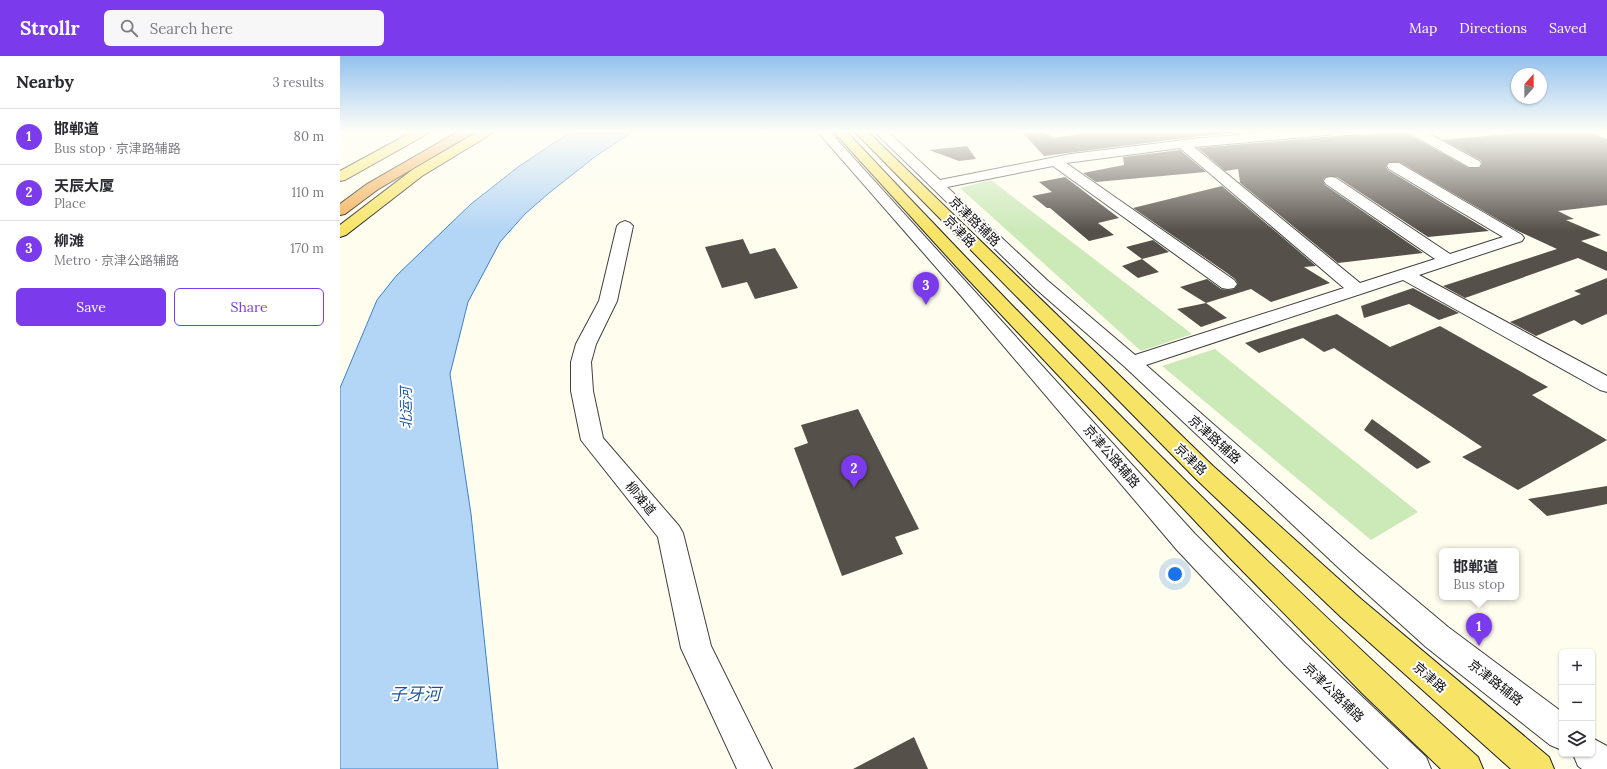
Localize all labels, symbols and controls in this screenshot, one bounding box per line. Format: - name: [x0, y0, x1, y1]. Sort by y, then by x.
- search box: [104, 10, 384, 46]
- text: Strollr: [20, 16, 80, 40]
- icon: search: [118, 17, 140, 39]
- text: Search here: [150, 19, 233, 38]
- text: Map: [1409, 19, 1437, 37]
- text: Directions: [1459, 19, 1527, 37]
- text: Saved: [1549, 19, 1587, 37]
- north arrow: [1511, 68, 1547, 104]
- text: Nearby: [16, 71, 74, 93]
- text: 3 results: [272, 74, 324, 91]
- text: 邯郸道: [54, 119, 99, 138]
- text: 1: [26, 128, 32, 145]
- text: 80 m: [294, 128, 324, 145]
- text: Bus stop · 京津路辅路: [54, 140, 181, 157]
- text: 天辰大厦: [54, 176, 114, 195]
- text: 2: [26, 184, 32, 201]
- text: 110 m: [291, 184, 324, 201]
- street label: 京津路辅路: [946, 193, 1004, 249]
- text: Place: [54, 195, 86, 212]
- street label: 京津路: [941, 212, 979, 250]
- text: 柳滩: [54, 231, 84, 250]
- text: 3: [25, 240, 33, 257]
- text: 170 m: [290, 240, 324, 257]
- text: Metro · 京津公路辅路: [54, 252, 179, 269]
- pin: 3: [913, 272, 939, 305]
- button: Save: [16, 288, 166, 326]
- button: Share: [174, 288, 324, 326]
- water label: 北运河: [397, 384, 415, 429]
- street label: 京津路辅路: [1186, 411, 1244, 467]
- street label: 京津公路辅路: [1080, 421, 1144, 491]
- street label: 京津路: [1172, 440, 1210, 478]
- pin: 2: [841, 455, 867, 488]
- street label: 柳滩道: [622, 478, 660, 519]
- popup: [1439, 548, 1519, 600]
- text: 邯郸道: [1453, 557, 1498, 576]
- your location: [1165, 564, 1185, 584]
- text: Bus stop: [1453, 576, 1505, 593]
- pin: 1: [1466, 613, 1492, 646]
- map controls: [1559, 649, 1595, 757]
- button: +: [1559, 649, 1595, 685]
- street label: 京津路辅路: [1465, 656, 1527, 709]
- street label: 京津路: [1409, 658, 1450, 697]
- street label: 京津公路辅路: [1300, 659, 1368, 726]
- water label: 子牙河: [390, 683, 443, 705]
- button: −: [1559, 685, 1595, 721]
- button: layers: [1559, 721, 1595, 757]

